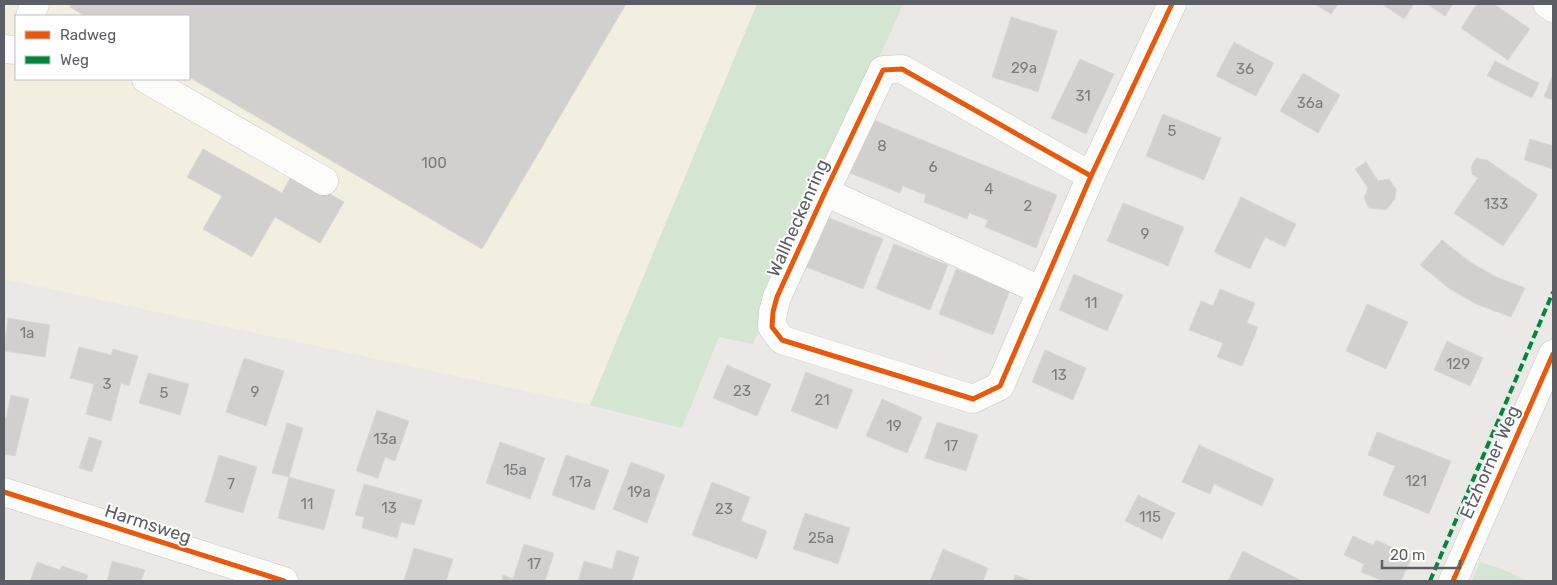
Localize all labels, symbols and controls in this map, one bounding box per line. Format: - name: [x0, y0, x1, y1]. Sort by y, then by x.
- legend: [15, 15, 190, 80]
- text: Radweg: [60, 26, 116, 44]
- text: Weg: [60, 51, 89, 69]
- house number: 29a: [1011, 59, 1037, 77]
- house number: 36: [1236, 60, 1254, 78]
- house number: 31: [1075, 87, 1091, 105]
- house number: 36a: [1297, 94, 1323, 112]
- house number: 5: [1168, 122, 1177, 140]
- house number: 8: [877, 137, 887, 155]
- house number: 100: [421, 154, 447, 172]
- street label: Wallheckenring: [762, 156, 834, 280]
- house number: 6: [928, 158, 938, 176]
- house number: 4: [984, 180, 994, 198]
- house number: 133: [1484, 195, 1508, 213]
- house number: 2: [1024, 197, 1033, 215]
- house number: 9: [1141, 225, 1150, 243]
- house number: 11: [1085, 294, 1097, 312]
- house number: 1a: [20, 324, 34, 342]
- house number: 129: [1446, 355, 1470, 373]
- house number: 13: [1051, 366, 1067, 384]
- house number: 3: [102, 375, 112, 393]
- house number: 23: [733, 382, 751, 400]
- house number: 9: [251, 383, 260, 401]
- house number: 5: [160, 384, 169, 402]
- house number: 21: [814, 391, 830, 409]
- street label: Etzhorner Weg: [1455, 402, 1525, 522]
- house number: 19: [886, 417, 902, 435]
- house number: 13a: [373, 430, 397, 448]
- house number: 17: [944, 437, 958, 455]
- house number: 15a: [503, 461, 527, 479]
- house number: 121: [1405, 472, 1427, 490]
- house number: 17a: [569, 473, 591, 491]
- house number: 7: [227, 475, 235, 493]
- house number: 19a: [627, 483, 651, 501]
- house number: 11: [301, 495, 313, 513]
- house number: 13: [381, 499, 397, 517]
- street label: Harmsweg: [102, 500, 194, 548]
- house number: 23: [715, 500, 733, 518]
- house number: 115: [1139, 508, 1161, 526]
- house number: 25a: [808, 529, 834, 547]
- scale bar: [1382, 538, 1460, 570]
- text: 20 m: [1390, 546, 1425, 564]
- house number: 17: [527, 555, 541, 573]

